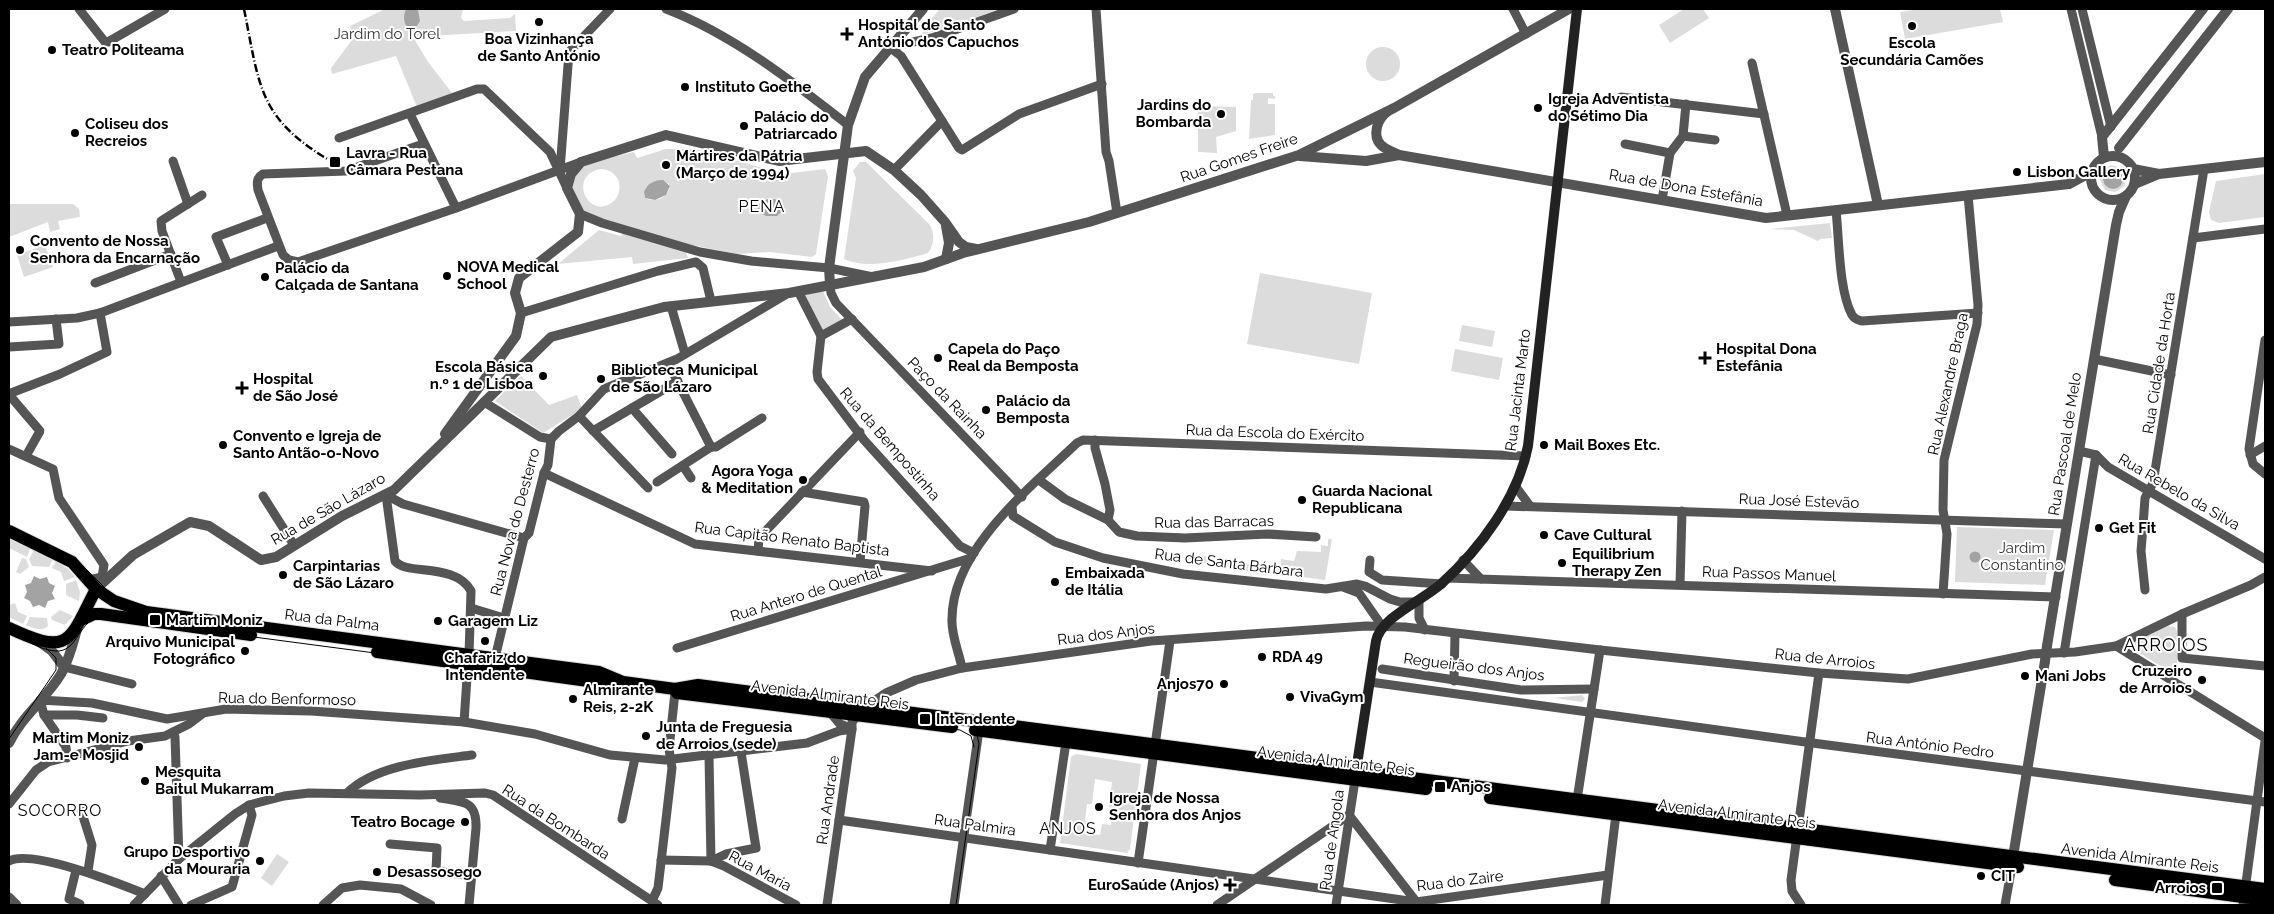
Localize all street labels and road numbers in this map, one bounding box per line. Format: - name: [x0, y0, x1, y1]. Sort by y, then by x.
- street label: Rua Gomes Freire: [1178, 129, 1300, 187]
- street label: Rua de Dona Estefânia: [1608, 166, 1764, 210]
- street label: Rua Cidade da Horta: [2139, 291, 2179, 435]
- street label: Rua Alexandre Braga: [1924, 311, 1972, 457]
- street label: Rua Jacinta Marto: [1502, 328, 1534, 452]
- street label: Paço da Rainha: [904, 353, 990, 443]
- street label: Rua Pascoal de Melo: [2045, 371, 2085, 517]
- street label: Rua da Bempostinha: [836, 384, 944, 504]
- street label: Rua da Escola do Exército: [1185, 421, 1365, 445]
- street label: Rua Nova do Desterro: [487, 446, 543, 598]
- street label: Rua Rebelo da Silva: [2115, 450, 2243, 534]
- street label: Rua de São Lázaro: [268, 469, 388, 549]
- street label: Rua José Estevão: [1738, 490, 1860, 512]
- street label: Rua das Barracas: [1154, 512, 1274, 532]
- street label: Rua Capitão Renato Baptista: [693, 518, 891, 560]
- street label: Rua de Santa Bárbara: [1154, 545, 1304, 581]
- street label: Rua Antero de Quental: [728, 562, 885, 626]
- street label: Rua Passos Manuel: [1702, 563, 1837, 585]
- street label: Rua da Palma: [284, 605, 380, 635]
- street label: Rua dos Anjos: [1056, 619, 1156, 649]
- street label: Rua de Arroios: [1774, 645, 1876, 673]
- street label: Regueirão dos Anjos: [1402, 649, 1546, 685]
- street label: Avenida Almirante Reis: [750, 676, 910, 714]
- street label: Rua do Benformoso: [218, 689, 356, 709]
- street label: Rua António Pedro: [1865, 728, 1995, 762]
- street label: Avenida Almirante Reis: [1256, 742, 1416, 780]
- street label: Rua Andrade: [813, 754, 843, 846]
- street label: Rua da Bombarda: [499, 781, 613, 863]
- street label: Rua de Angola: [1316, 789, 1348, 891]
- street label: Avenida Almirante Reis: [1657, 795, 1817, 833]
- street label: Rua Palmira: [933, 810, 1017, 840]
- street label: Avenida Almirante Reis: [2060, 839, 2220, 877]
- street label: Rua Maria: [726, 847, 794, 895]
- street label: Rua do Zaire: [1416, 867, 1505, 895]

